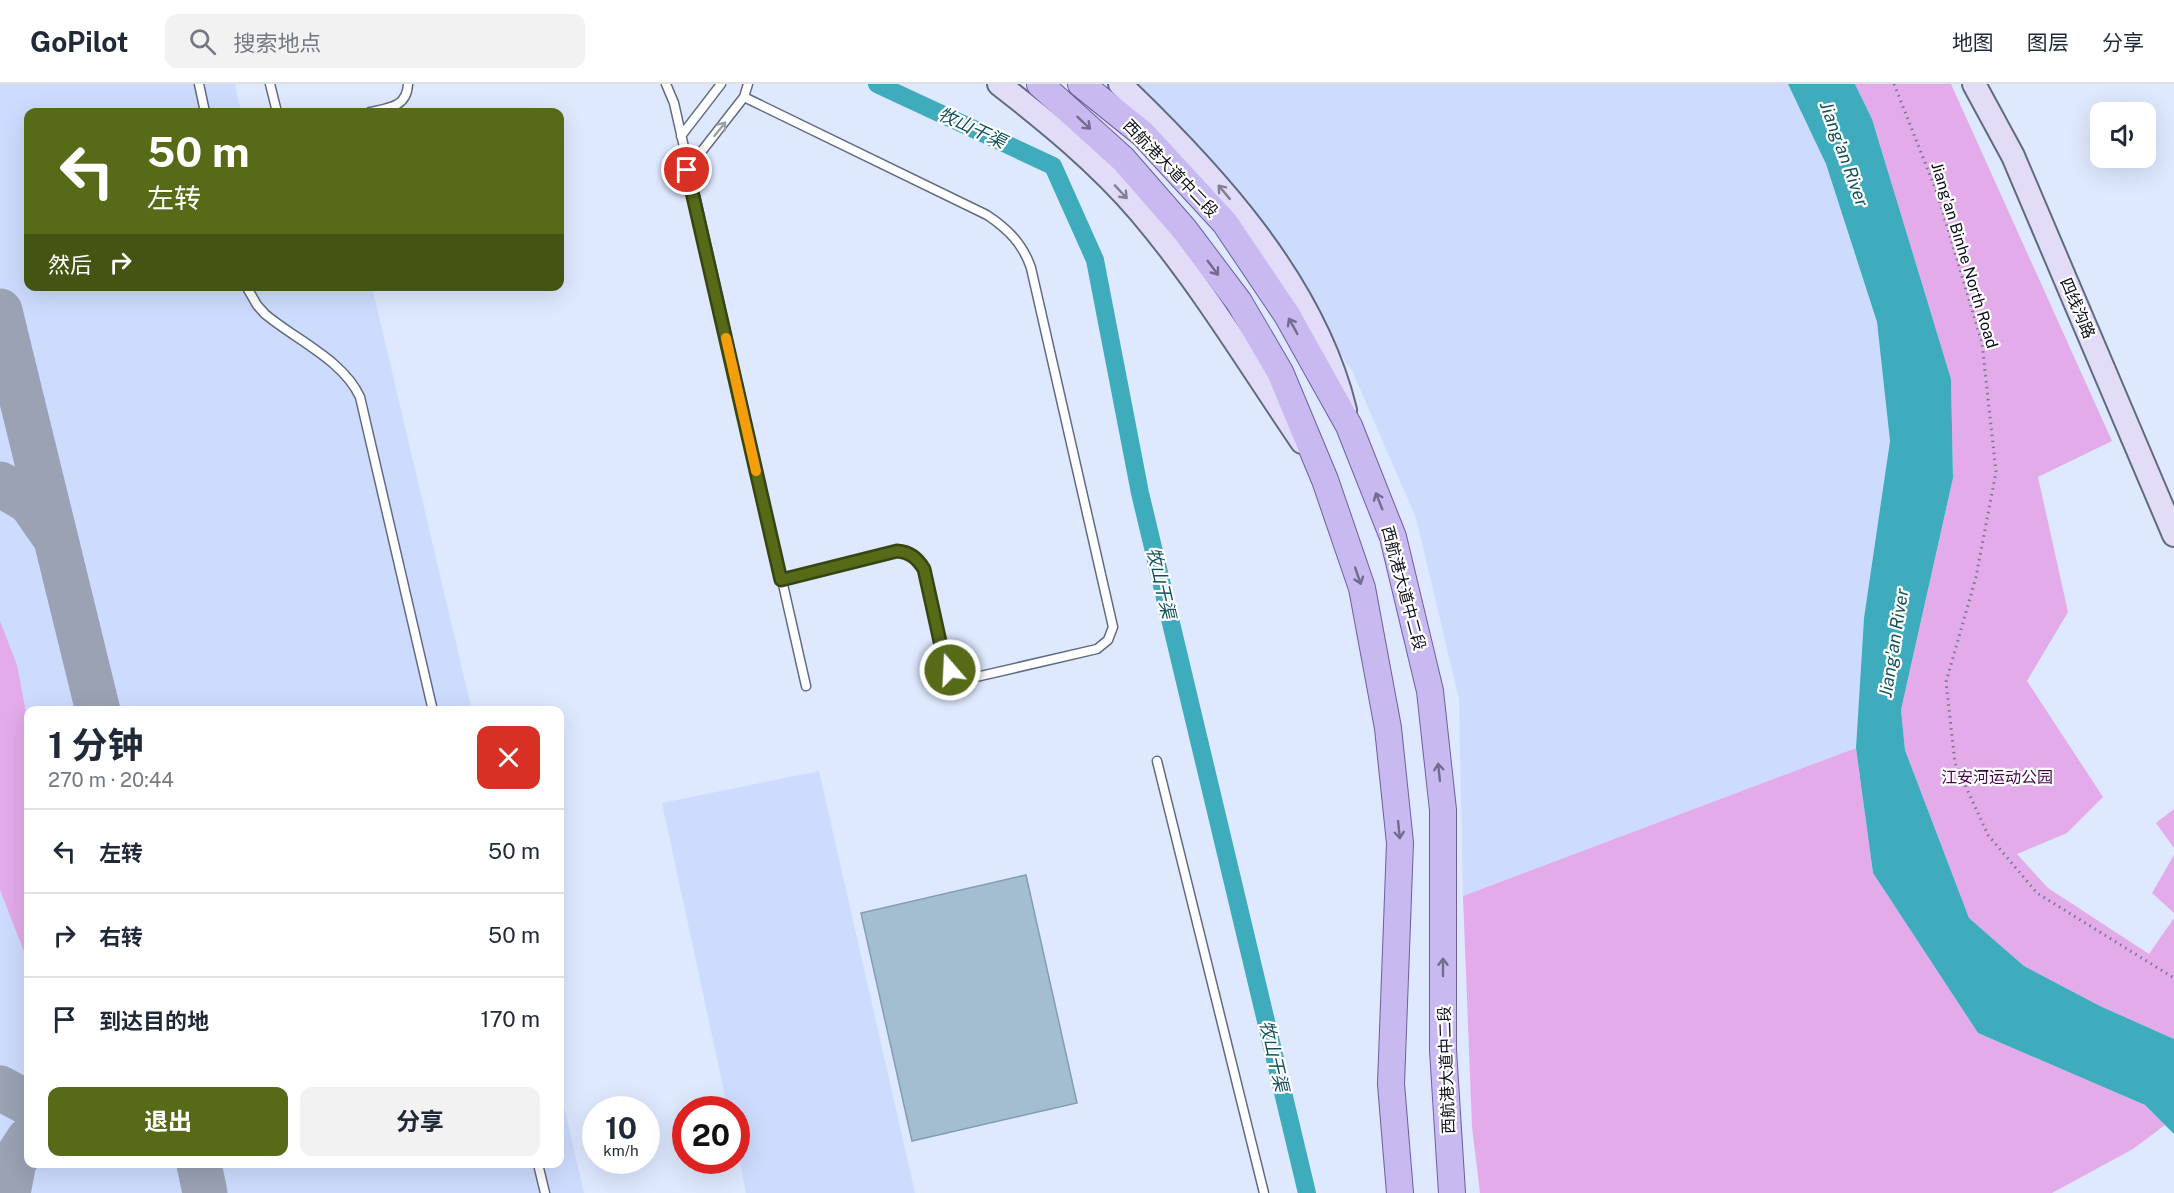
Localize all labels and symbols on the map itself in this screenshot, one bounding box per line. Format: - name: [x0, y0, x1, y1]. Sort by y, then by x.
- water label: Jiang'an River: [1816, 98, 1873, 209]
- water label: 牧山干渠: [935, 103, 1012, 154]
- one-way arrow: [1076, 116, 1091, 130]
- street label: 西航港大道中二段: [1119, 116, 1222, 221]
- one-way arrow: [714, 121, 727, 137]
- pin: [661, 144, 712, 195]
- street label: Jiang'an Binhe North Road: [1927, 160, 2002, 351]
- one-way arrow: [1114, 185, 1128, 200]
- one-way arrow: [1217, 185, 1231, 200]
- one-way arrow: [1207, 260, 1220, 276]
- street label: 四线沟路: [2056, 275, 2099, 341]
- one-way arrow: [1286, 318, 1298, 335]
- one-way arrow: [1373, 492, 1384, 510]
- street label: 西航港大道中二段: [1378, 524, 1429, 652]
- water label: 牧山干渠: [1143, 545, 1180, 623]
- one-way arrow: [1354, 566, 1365, 585]
- water label: Jiang'an River: [1875, 587, 1913, 699]
- position arrow: [918, 638, 982, 702]
- one-way arrow: [1433, 763, 1444, 782]
- park label: 江安河运动公园: [1941, 768, 2053, 787]
- one-way arrow: [1394, 820, 1405, 840]
- one-way arrow: [1437, 957, 1449, 977]
- street label: 西航港大道中二段: [1435, 1006, 1458, 1134]
- water label: 牧山干渠: [1256, 1018, 1293, 1096]
- speed limit sign: 20: [672, 1096, 750, 1174]

